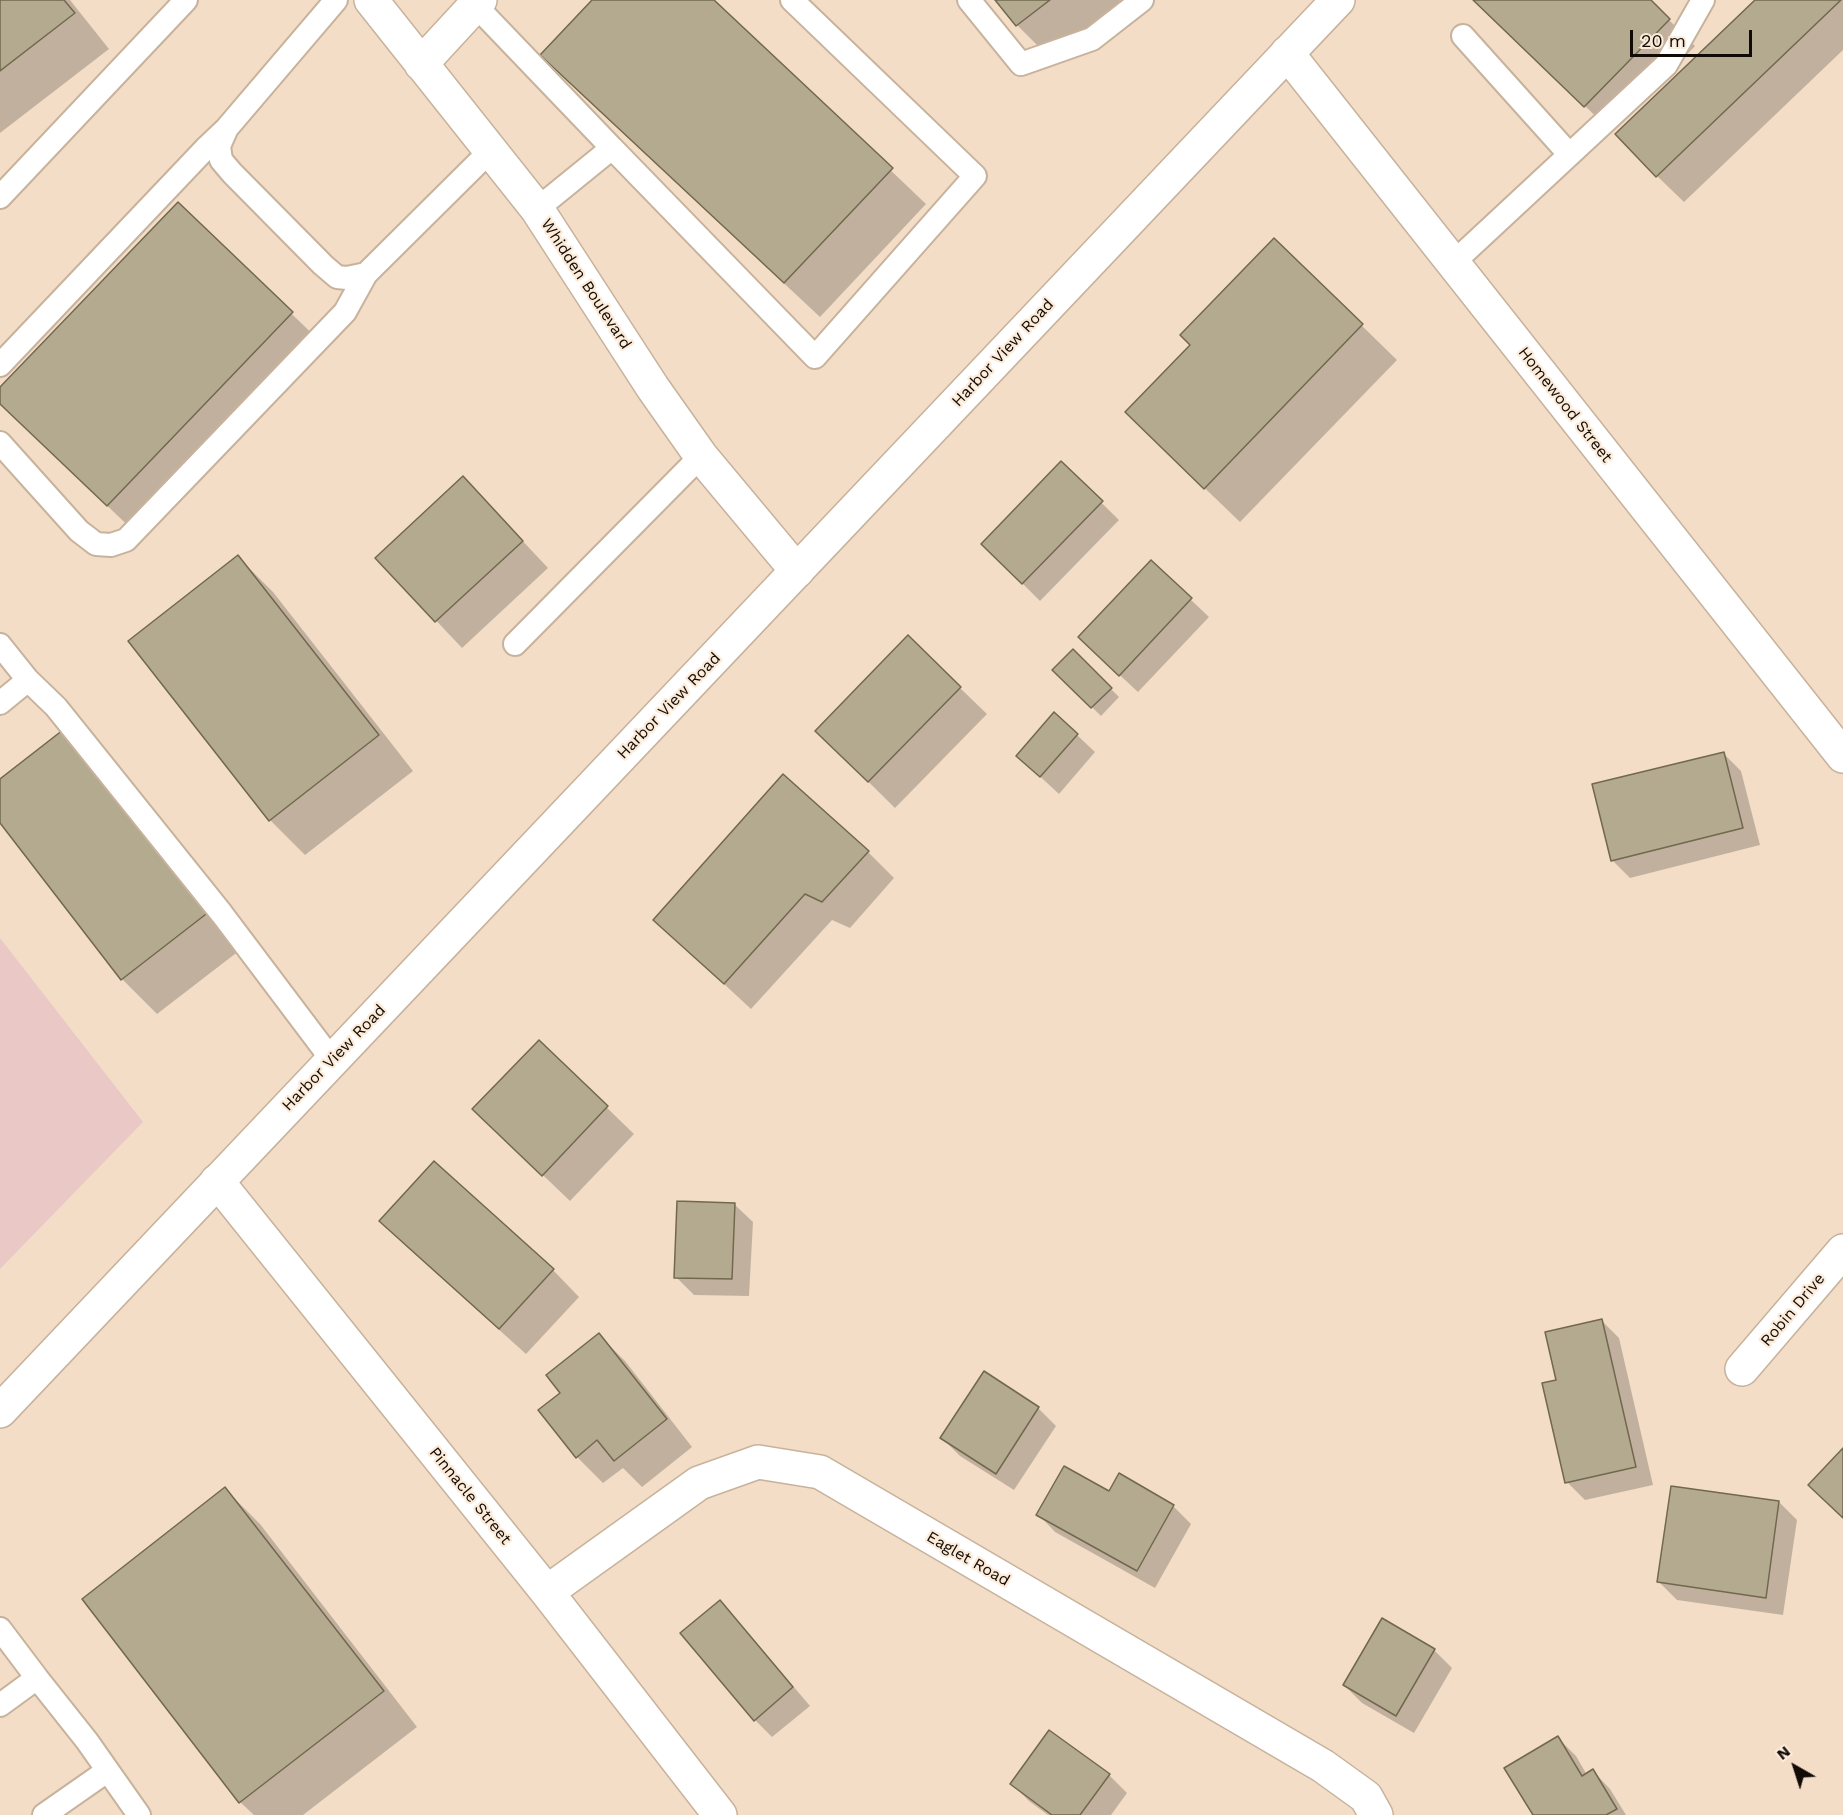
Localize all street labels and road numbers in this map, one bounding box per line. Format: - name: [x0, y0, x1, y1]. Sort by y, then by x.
- street label: Whidden Boulevard: [537, 215, 635, 353]
- street label: Harbor View Road: [948, 295, 1058, 411]
- street label: Homewood Street: [1514, 343, 1616, 467]
- street label: Harbor View Road: [613, 649, 725, 763]
- street label: Harbor View Road: [278, 1001, 390, 1115]
- street label: Robin Drive: [1757, 1270, 1829, 1350]
- street label: Pinnacle Street: [425, 1443, 515, 1549]
- street label: Eaglet Road: [923, 1527, 1013, 1591]

